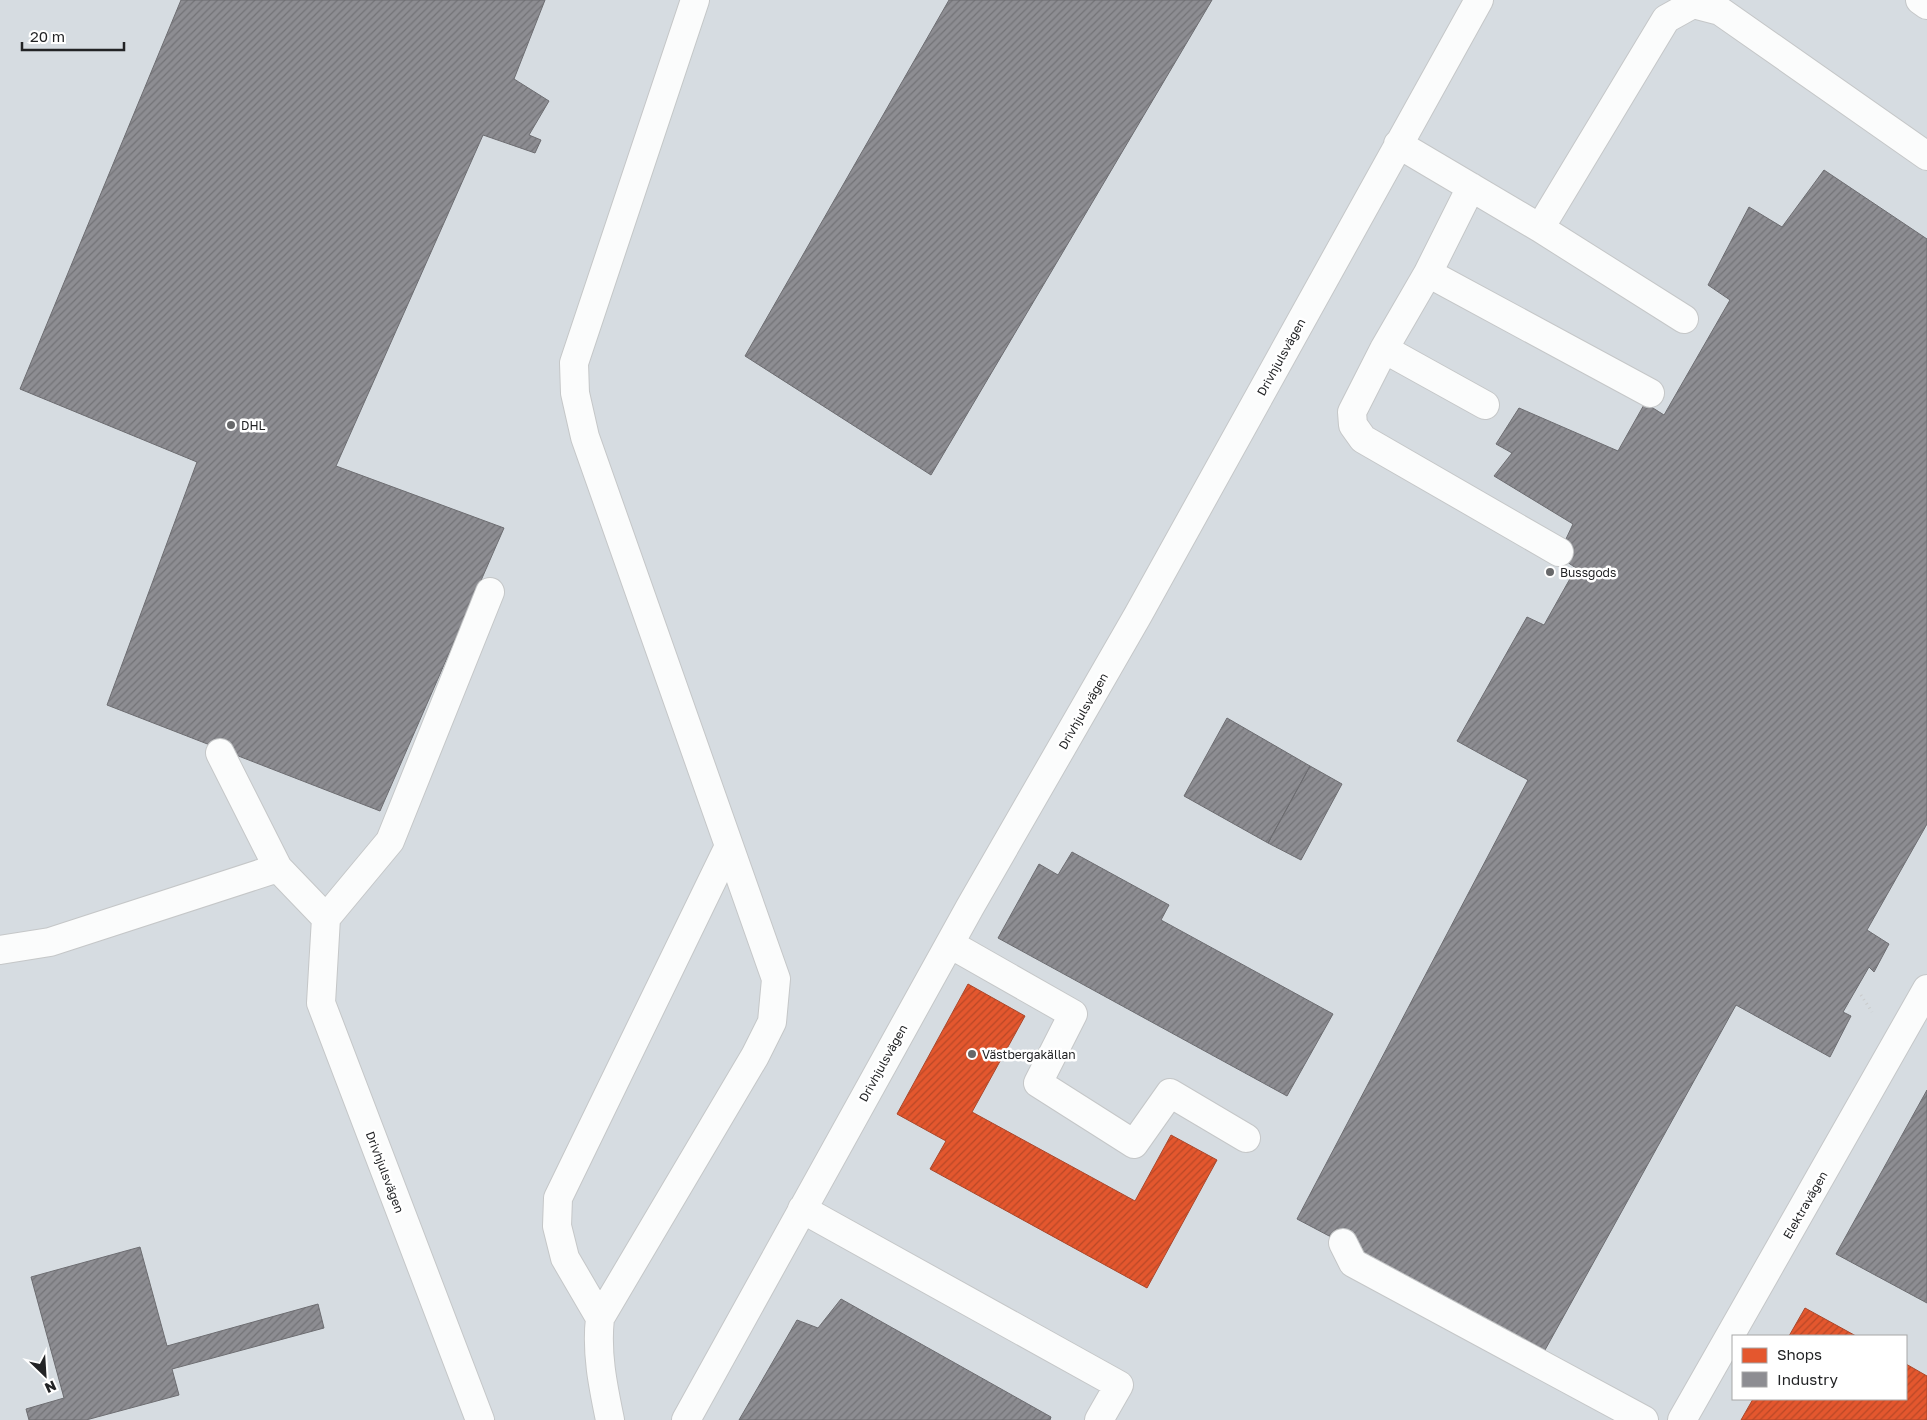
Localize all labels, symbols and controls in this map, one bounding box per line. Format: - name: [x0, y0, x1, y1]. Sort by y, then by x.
- scale bar: [22, 20, 125, 52]
- text: 20 m: [30, 27, 65, 45]
- street label: Drivhjulsvägen: [1254, 316, 1308, 398]
- place label: DHL: [241, 418, 266, 433]
- marker: DHL: [225, 419, 237, 431]
- place label: Bussgods: [1560, 565, 1616, 580]
- marker: Bussgods: [1544, 566, 1556, 578]
- street label: Drivhjulsvägen: [1055, 670, 1111, 752]
- street label: Drivhjulsvägen: [856, 1022, 910, 1104]
- place label: Västbergakällan: [982, 1047, 1076, 1062]
- marker: Västbergakällan: [966, 1048, 978, 1060]
- street label: Drivhjulsvägen: [363, 1129, 407, 1215]
- street label: Elektravägen: [1780, 1168, 1830, 1242]
- legend: [1732, 1335, 1907, 1400]
- text: Shops: [1777, 1345, 1822, 1363]
- north arrow: [20, 1350, 70, 1400]
- text: Industry: [1777, 1370, 1838, 1388]
- text: N: [42, 1377, 59, 1397]

